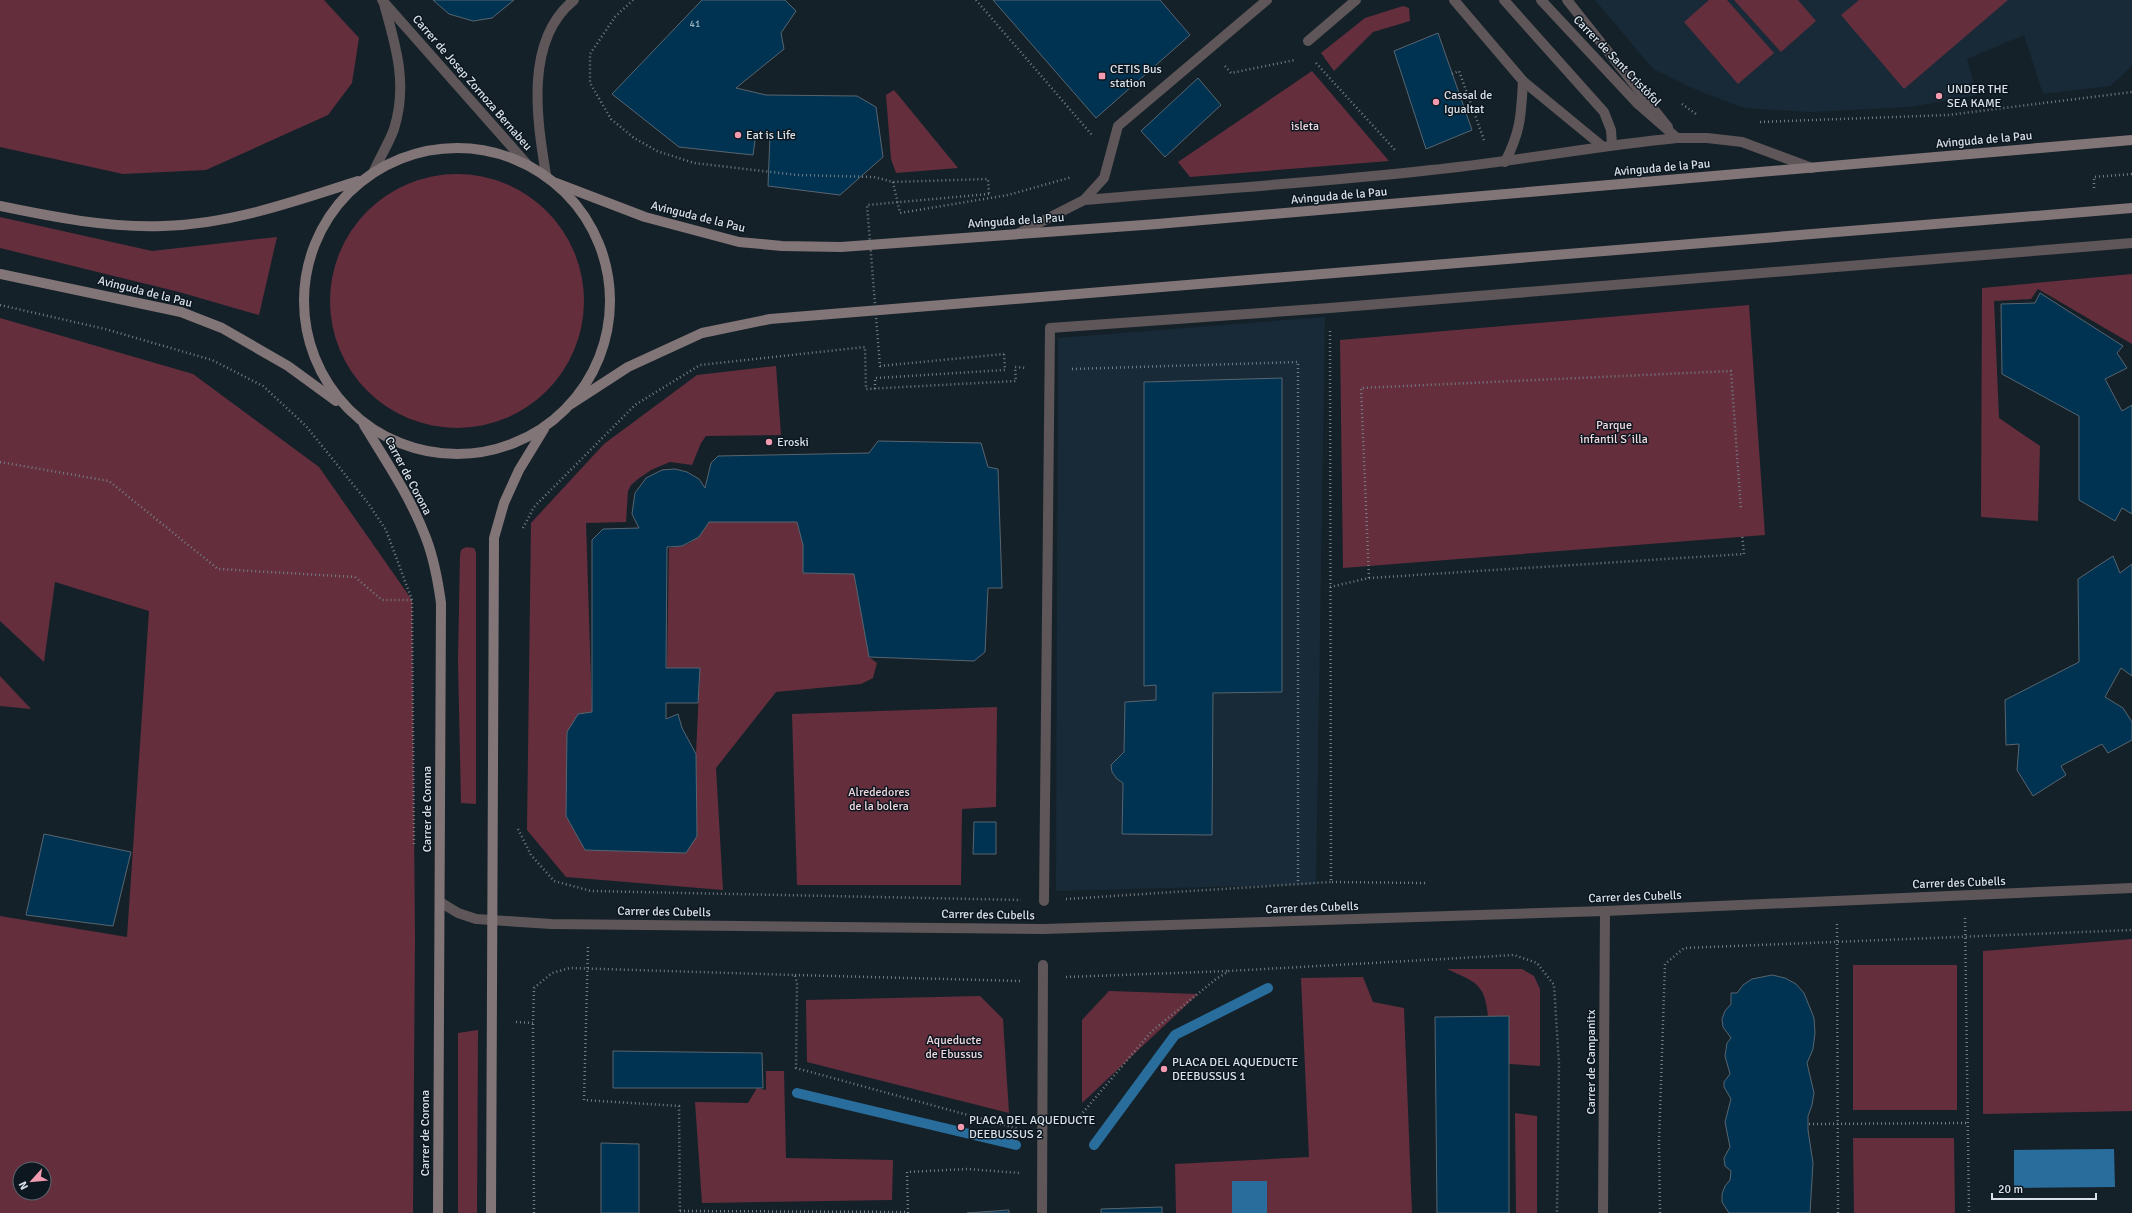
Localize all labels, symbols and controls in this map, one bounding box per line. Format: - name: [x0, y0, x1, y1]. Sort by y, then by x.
- street label: Carrer de Josep Zornoza Bernabeu: [409, 12, 535, 154]
- street label: Carrer de Sant Cristòfol: [1570, 12, 1665, 110]
- house number: 41: [690, 18, 700, 30]
- place label: CETIS Bus station: [1110, 62, 1162, 91]
- marker: CETIS Bus station: [1097, 71, 1107, 81]
- place label: UNDER THE SEA KAME: [1947, 82, 2009, 111]
- place label: Cassal de Igualtat: [1444, 88, 1492, 117]
- marker: UNDER THE SEA KAME: [1934, 91, 1944, 101]
- marker: Cassal de Igualtat: [1431, 97, 1441, 107]
- park label: isleta: [1291, 119, 1319, 134]
- place label: Eat is Life: [746, 128, 796, 143]
- street label: Avinguda de la Pau: [1935, 128, 2033, 152]
- marker: Eat is Life: [733, 130, 743, 140]
- street label: Avinguda de la Pau: [1613, 156, 1711, 180]
- street label: Avinguda de la Pau: [1290, 184, 1388, 208]
- street label: Avinguda de la Pau: [649, 198, 747, 236]
- street label: Avinguda de la Pau: [967, 210, 1065, 232]
- street label: Avinguda de la Pau: [96, 273, 194, 311]
- park label: Parque infantil S´illa: [1580, 418, 1648, 447]
- street label: Carrer de Corona: [381, 434, 435, 518]
- place label: Eroski: [777, 435, 809, 450]
- marker: Eroski: [764, 437, 774, 447]
- street label: Carrer de Corona: [420, 766, 435, 852]
- park label: Alrededores de la bolera: [848, 785, 910, 814]
- street label: Carrer des Cubells: [1912, 874, 2006, 892]
- street label: Carrer des Cubells: [1588, 888, 1682, 906]
- street label: Carrer des Cubells: [1265, 899, 1359, 917]
- street label: Carrer des Cubells: [617, 904, 711, 920]
- street label: Carrer des Cubells: [941, 907, 1035, 923]
- street label: Carrer de Campanitx: [1584, 1009, 1599, 1114]
- park label: Aqueducte de Ebussus: [925, 1033, 983, 1062]
- place label: PLACA DEL AQUEDUCTE DEEBUSSUS 1: [1172, 1055, 1298, 1084]
- marker: PLACA DEL AQUEDUCTE DEEBUSSUS 1: [1159, 1064, 1169, 1074]
- street label: Carrer de Corona: [418, 1090, 433, 1176]
- place label: PLACA DEL AQUEDUCTE DEEBUSSUS 2: [969, 1113, 1095, 1142]
- marker: PLACA DEL AQUEDUCTE DEEBUSSUS 2: [956, 1122, 966, 1132]
- north arrow: [12, 1161, 52, 1201]
- scale bar: [1992, 1175, 2096, 1201]
- text: N: [16, 1179, 31, 1192]
- text: 20 m: [1998, 1182, 2023, 1197]

